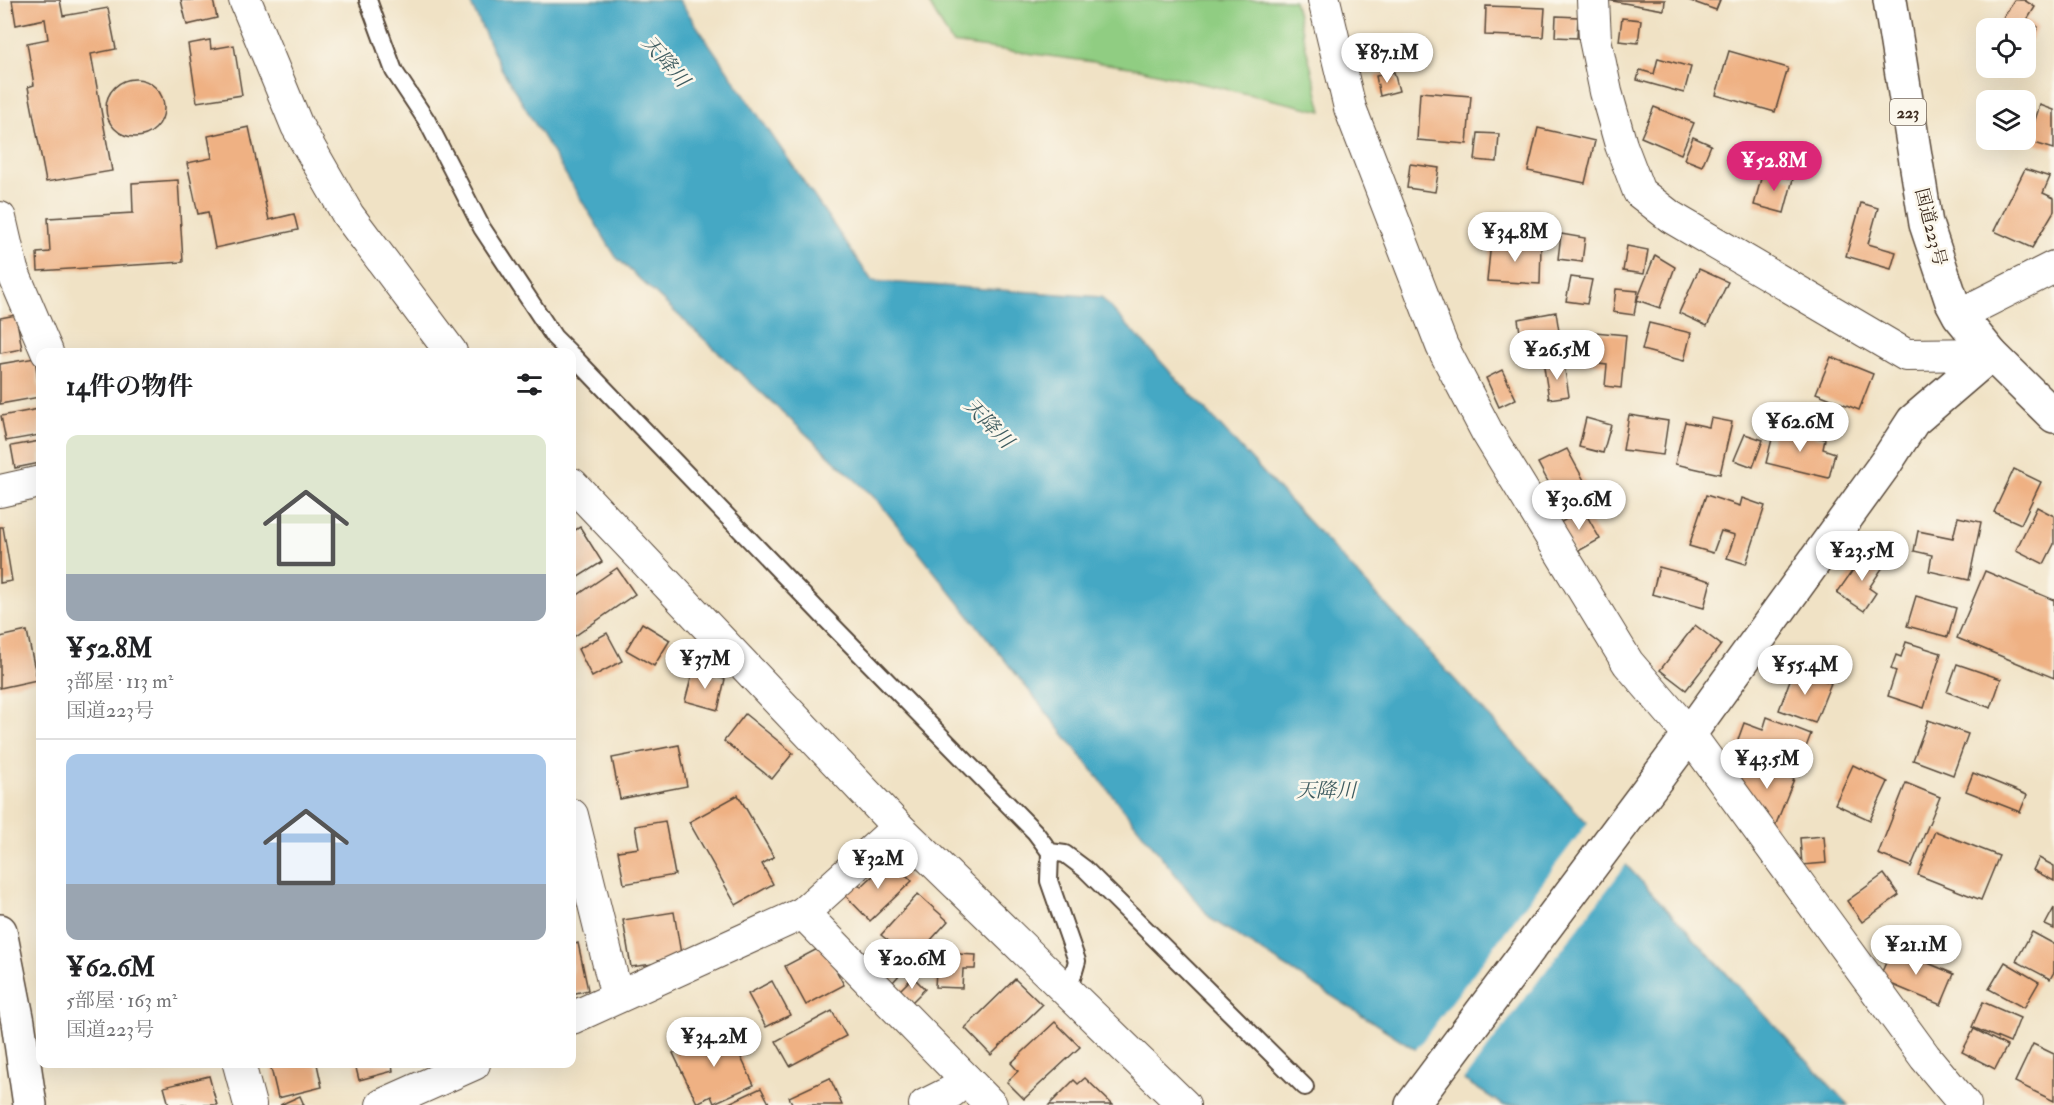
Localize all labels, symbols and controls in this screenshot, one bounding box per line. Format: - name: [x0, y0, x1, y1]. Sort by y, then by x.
- map controls: [1976, 18, 2036, 150]
- button: locate: [1976, 18, 2036, 78]
- water label: 天降川: [637, 30, 696, 94]
- pin: ¥87.1M: [1338, 33, 1436, 84]
- text: ¥87.1M: [1355, 40, 1419, 65]
- button: layers: [1976, 90, 2036, 150]
- road number: 223: [1890, 99, 1926, 125]
- pin: ¥52.8M: [1725, 141, 1823, 192]
- text: ¥52.8M: [1741, 148, 1807, 173]
- street label: 国道223号: [1910, 186, 1951, 268]
- pin: ¥34.8M: [1466, 212, 1564, 263]
- text: ¥34.8M: [1482, 219, 1548, 244]
- pin: ¥26.5M: [1508, 330, 1606, 381]
- text: ¥26.5M: [1524, 337, 1590, 362]
- icon: filters: [513, 368, 546, 401]
- text: 14件の物件: [66, 371, 193, 403]
- water label: 天降川: [959, 393, 1020, 455]
- pin: ¥62.6M: [1751, 402, 1849, 453]
- text: ¥62.6M: [1766, 409, 1834, 434]
- icon: home: [252, 474, 360, 582]
- pin: ¥30.6M: [1530, 480, 1628, 531]
- text: ¥30.6M: [1546, 487, 1612, 512]
- pin: ¥23.5M: [1813, 531, 1911, 582]
- text: ¥23.5M: [1830, 538, 1894, 563]
- text: ¥52.8M: [66, 633, 152, 665]
- pin: ¥37M: [669, 639, 741, 690]
- pin: ¥55.4M: [1756, 645, 1854, 696]
- text: ¥37M: [679, 646, 731, 671]
- text: ¥55.4M: [1772, 652, 1838, 677]
- text: 3部屋 · 113 m²: [66, 669, 173, 694]
- text: 国道223号: [66, 698, 154, 723]
- pin: ¥43.5M: [1718, 739, 1816, 790]
- text: ¥43.5M: [1734, 746, 1800, 771]
- water label: 天降川: [1296, 778, 1358, 803]
- icon: home: [252, 793, 360, 901]
- pin: ¥32M: [842, 839, 914, 890]
- text: ¥32M: [852, 846, 904, 871]
- pin: ¥21.1M: [1867, 925, 1965, 976]
- text: ¥21.1M: [1885, 932, 1947, 957]
- pin: ¥20.6M: [863, 939, 961, 990]
- text: ¥20.6M: [878, 946, 946, 971]
- text: ¥62.6M: [66, 952, 155, 984]
- text: 5部屋 · 163 m²: [66, 988, 177, 1013]
- text: 国道223号: [66, 1017, 154, 1042]
- pin: ¥34.2M: [665, 1017, 763, 1068]
- text: ¥34.2M: [680, 1024, 748, 1049]

